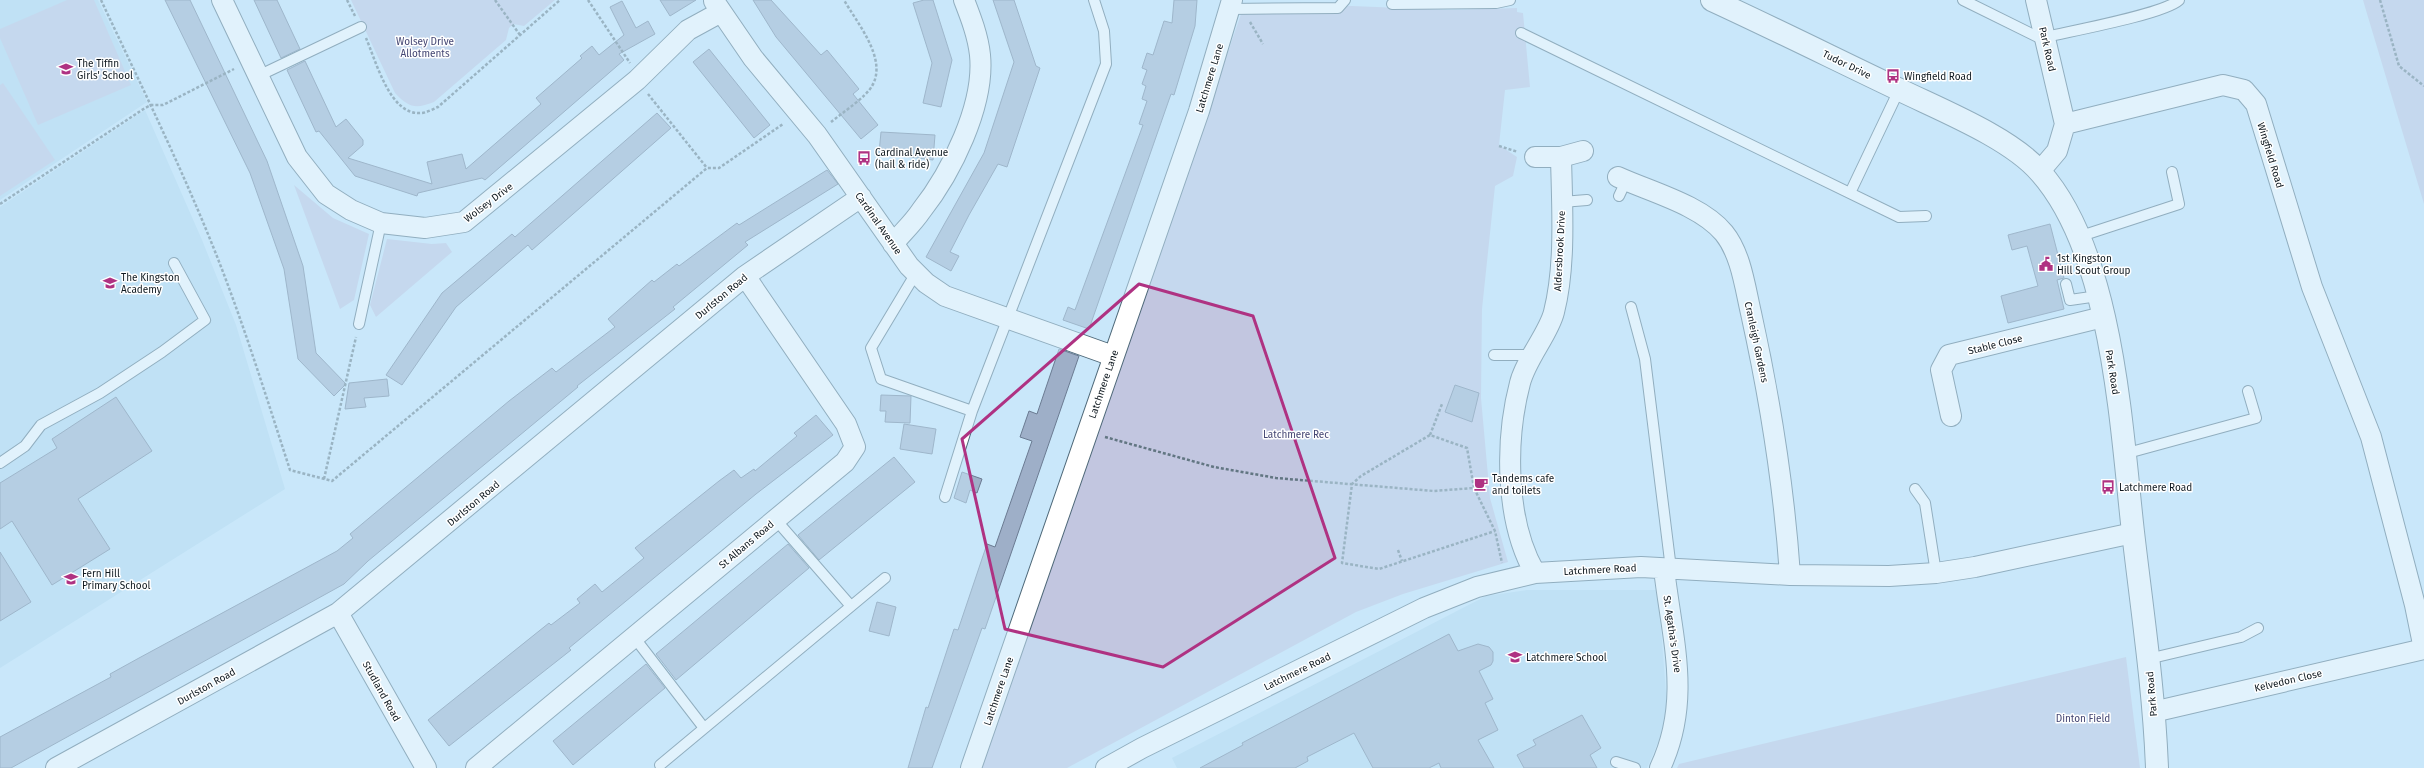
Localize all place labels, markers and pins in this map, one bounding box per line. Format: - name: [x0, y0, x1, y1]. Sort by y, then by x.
- place label: The Tiffin Girls' School: [77, 58, 133, 82]
- school or university icon: The Tiffin Girls' School: [58, 61, 74, 77]
- bus stop icon: Wingfield Road: [1885, 68, 1901, 84]
- place label: Wingfield Road: [1904, 71, 1972, 83]
- place label: Cardinal Avenue (hail & ride): [875, 147, 948, 171]
- bus stop icon: Cardinal Avenue (hail & ride): [856, 150, 872, 166]
- place label: 1st Kingston Hill Scout Group: [2057, 253, 2131, 277]
- public building icon: 1st Kingston Hill Scout Group: [2038, 256, 2054, 272]
- place label: The Kingston Academy: [121, 272, 180, 296]
- school or university icon: The Kingston Academy: [102, 275, 118, 291]
- place label: Tandems cafe and toilets: [1492, 473, 1554, 497]
- cafe icon: Tandems cafe and toilets: [1473, 476, 1489, 492]
- bus stop icon: Latchmere Road: [2100, 479, 2116, 495]
- place label: Latchmere Road: [2119, 482, 2192, 494]
- place label: Fern Hill Primary School: [82, 568, 150, 592]
- school or university icon: Fern Hill Primary School: [63, 571, 79, 587]
- school or university icon: Latchmere School: [1507, 649, 1523, 665]
- place label: Latchmere School: [1526, 652, 1607, 664]

